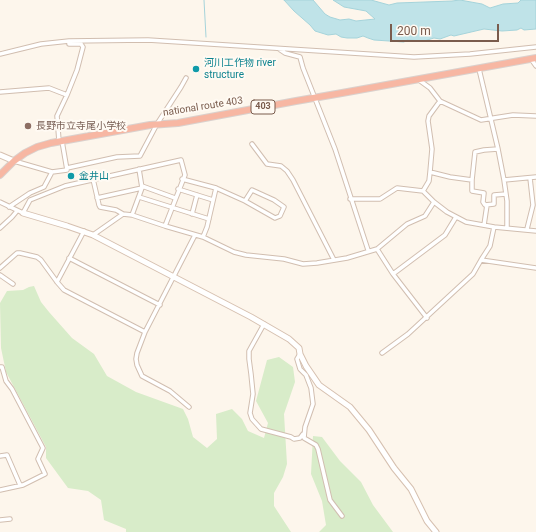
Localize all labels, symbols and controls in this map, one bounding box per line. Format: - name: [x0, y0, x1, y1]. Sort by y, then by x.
- scale bar: [392, 16, 501, 42]
- text: 200 m: [397, 24, 431, 38]
- place label: 河川工作物 river structure: [204, 57, 276, 80]
- marker: 河川工作物 river structure: [191, 64, 201, 74]
- street label: national route 403: [162, 95, 244, 119]
- road number: 403: [251, 100, 275, 114]
- place label: 長野市立寺尾小学校: [36, 120, 126, 132]
- marker: 長野市立寺尾小学校: [23, 121, 33, 131]
- place label: 金井山: [79, 170, 109, 182]
- marker: 金井山: [66, 171, 76, 181]

